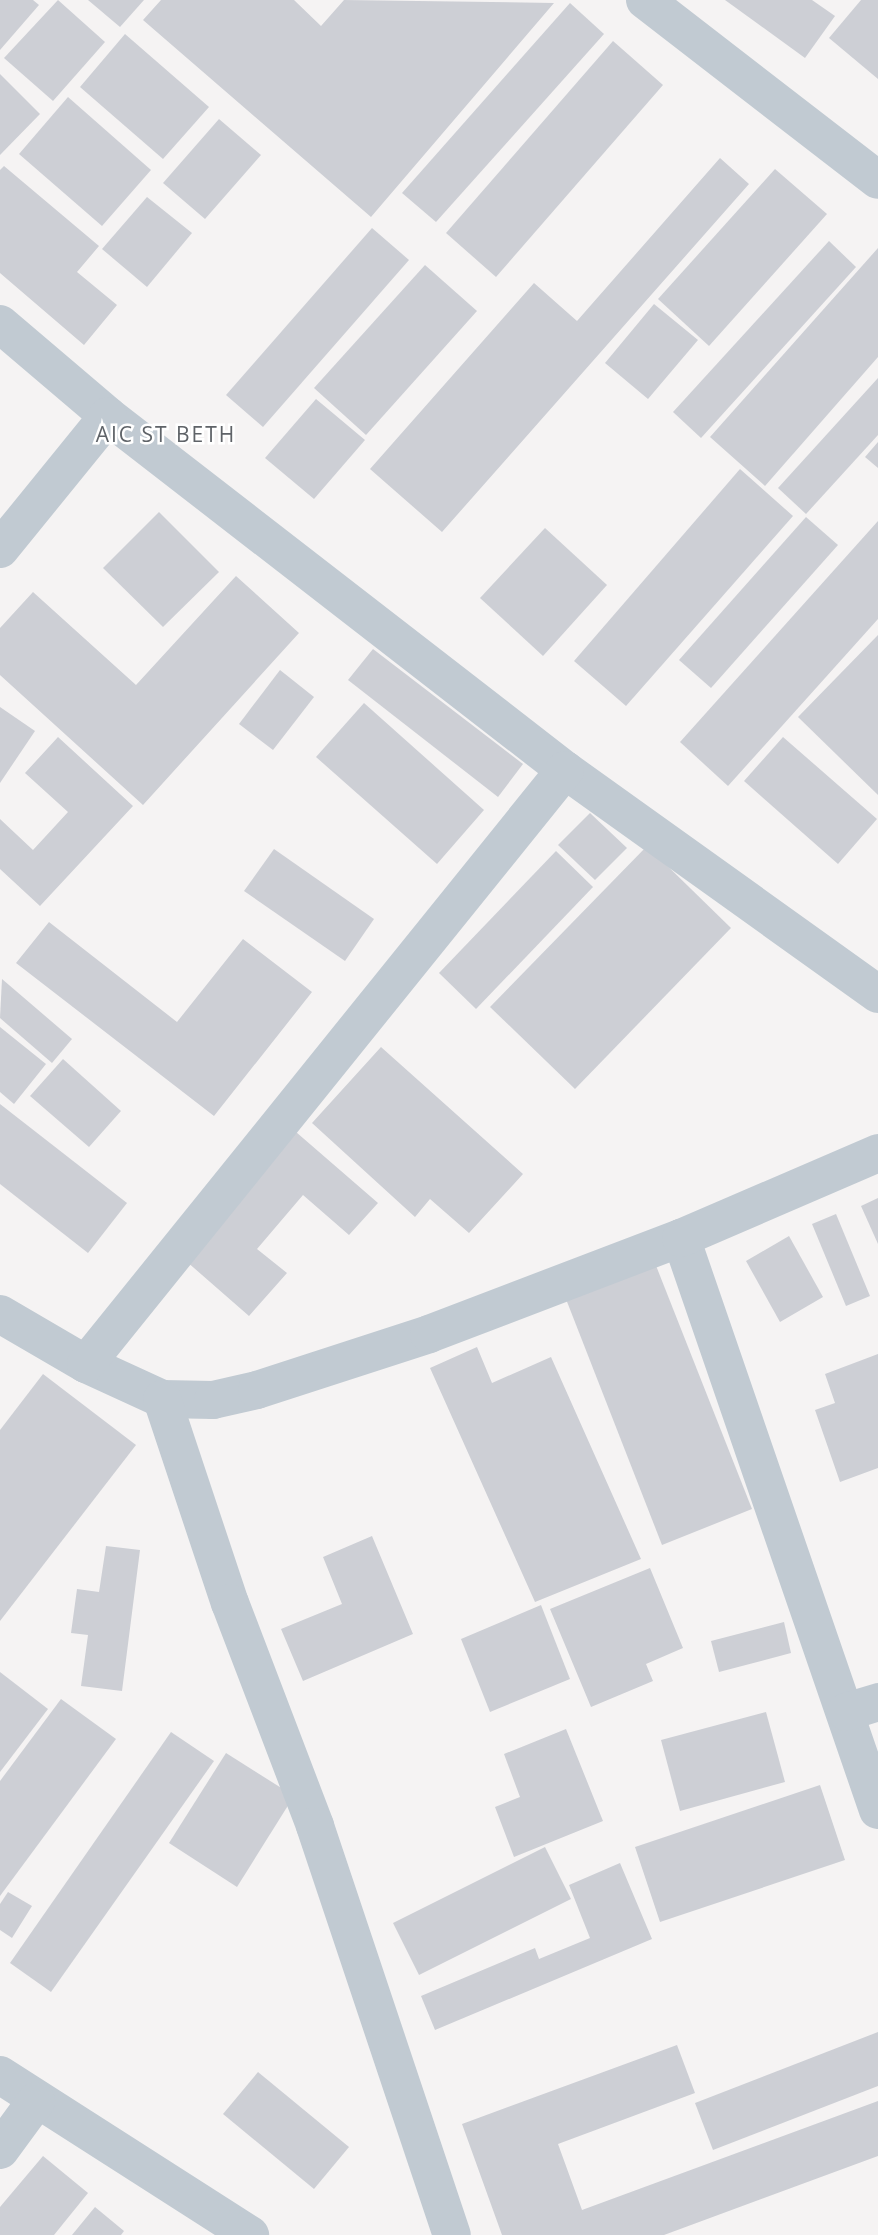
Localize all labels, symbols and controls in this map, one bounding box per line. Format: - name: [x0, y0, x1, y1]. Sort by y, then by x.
- district label: AIC ST BETH: [97, 421, 235, 447]

